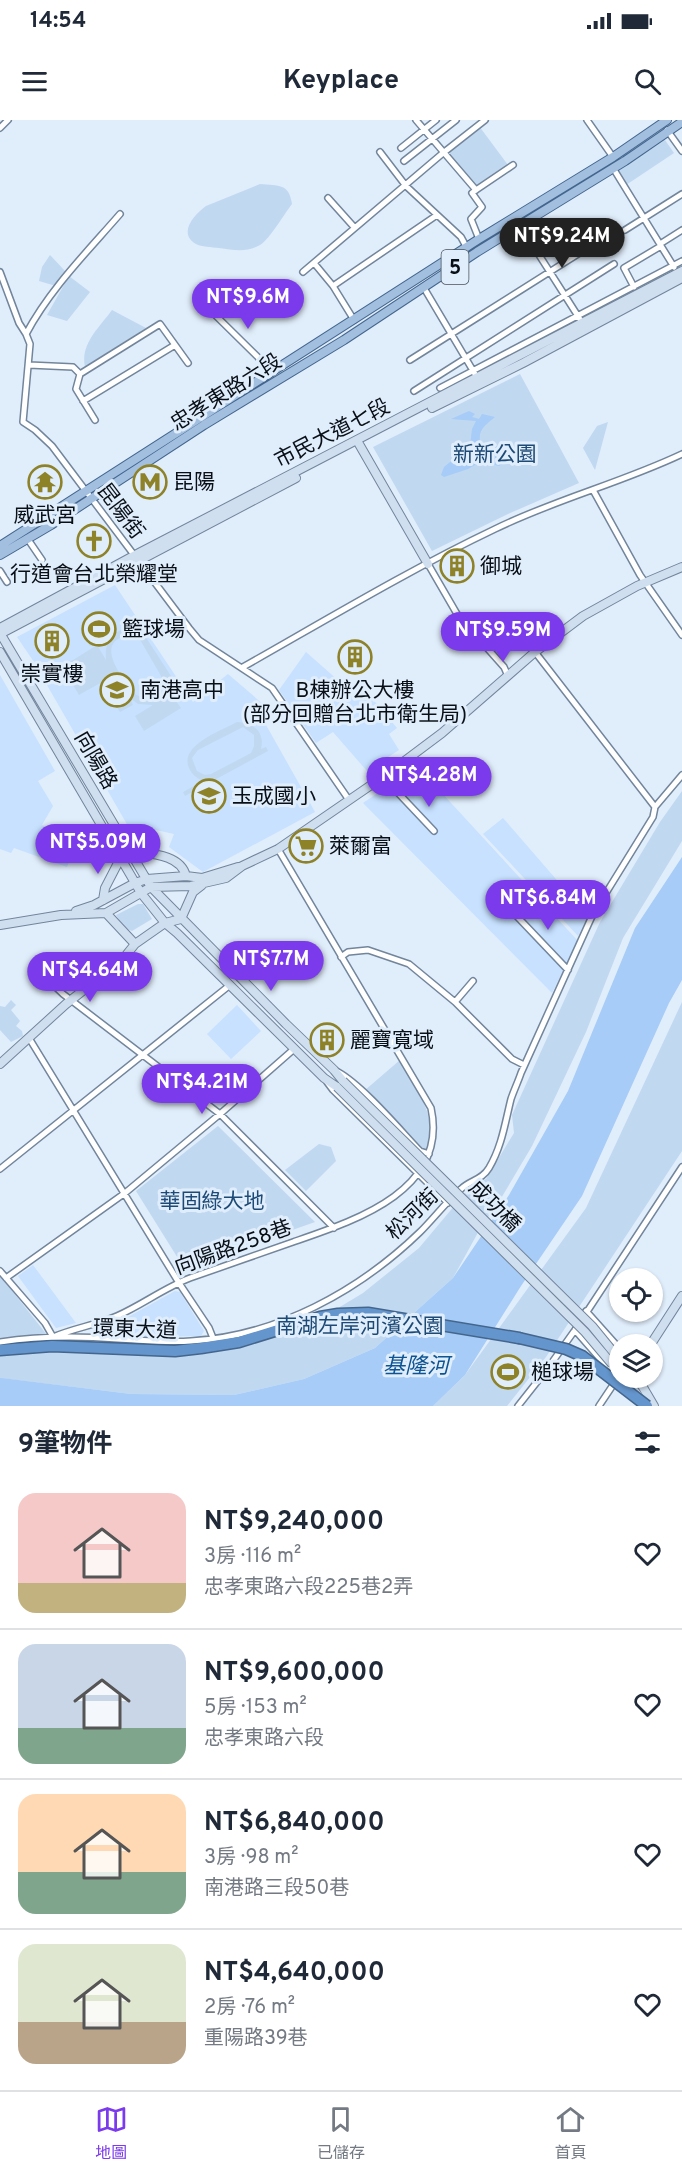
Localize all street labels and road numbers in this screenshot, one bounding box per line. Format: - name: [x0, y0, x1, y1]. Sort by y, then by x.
- road number: 5: [442, 250, 468, 284]
- street label: 忠孝東路六段: [166, 348, 287, 438]
- street label: 市民大道七段: [270, 394, 395, 475]
- street label: 昆陽街: [90, 479, 150, 545]
- street label: 向陽路: [67, 727, 122, 795]
- street label: 成功橋: [462, 1175, 526, 1239]
- street label: 松河街: [381, 1183, 445, 1247]
- street label: 向陽路258巷: [171, 1215, 296, 1282]
- street label: 環東大道: [93, 1316, 177, 1345]

